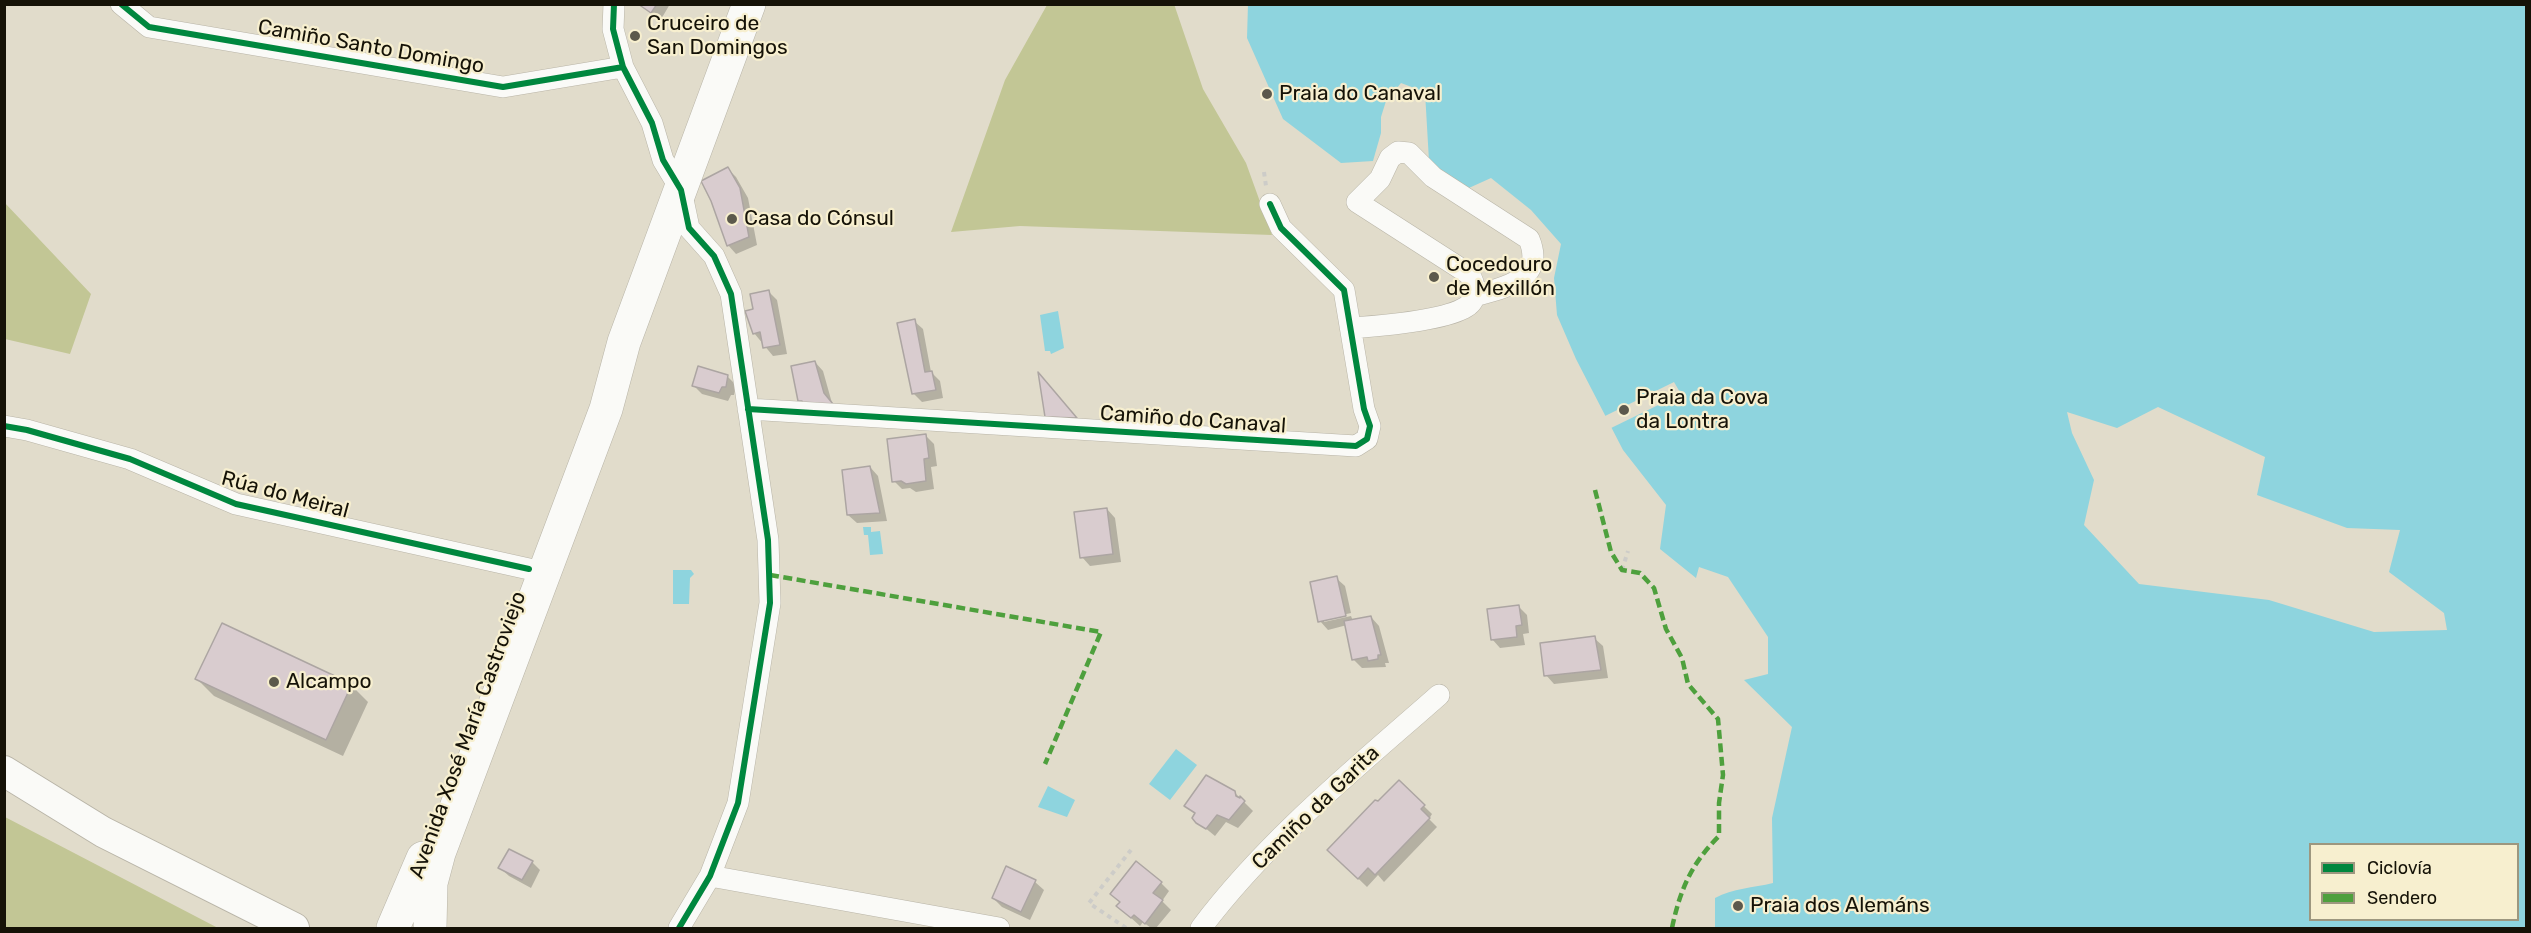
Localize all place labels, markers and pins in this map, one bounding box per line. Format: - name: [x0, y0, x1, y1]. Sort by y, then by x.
- place label: Cruceiro de San Domingos: [647, 11, 788, 61]
- marker: Cruceiro de San Domingos: [628, 29, 642, 43]
- place label: Praia do Canaval: [1279, 81, 1441, 107]
- marker: Praia do Canaval: [1260, 87, 1274, 101]
- place label: Casa do Cónsul: [744, 206, 894, 232]
- marker: Casa do Cónsul: [725, 212, 739, 226]
- place label: Cocedouro de Mexillón: [1446, 252, 1555, 302]
- marker: Cocedouro de Mexillón: [1427, 270, 1441, 284]
- place label: Praia da Cova da Lontra: [1636, 385, 1768, 435]
- marker: Praia da Cova da Lontra: [1617, 403, 1631, 417]
- place label: Alcampo: [286, 669, 372, 695]
- marker: Alcampo: [267, 675, 281, 689]
- place label: Praia dos Alemáns: [1750, 893, 1930, 919]
- marker: Praia dos Alemáns: [1731, 899, 1745, 913]

